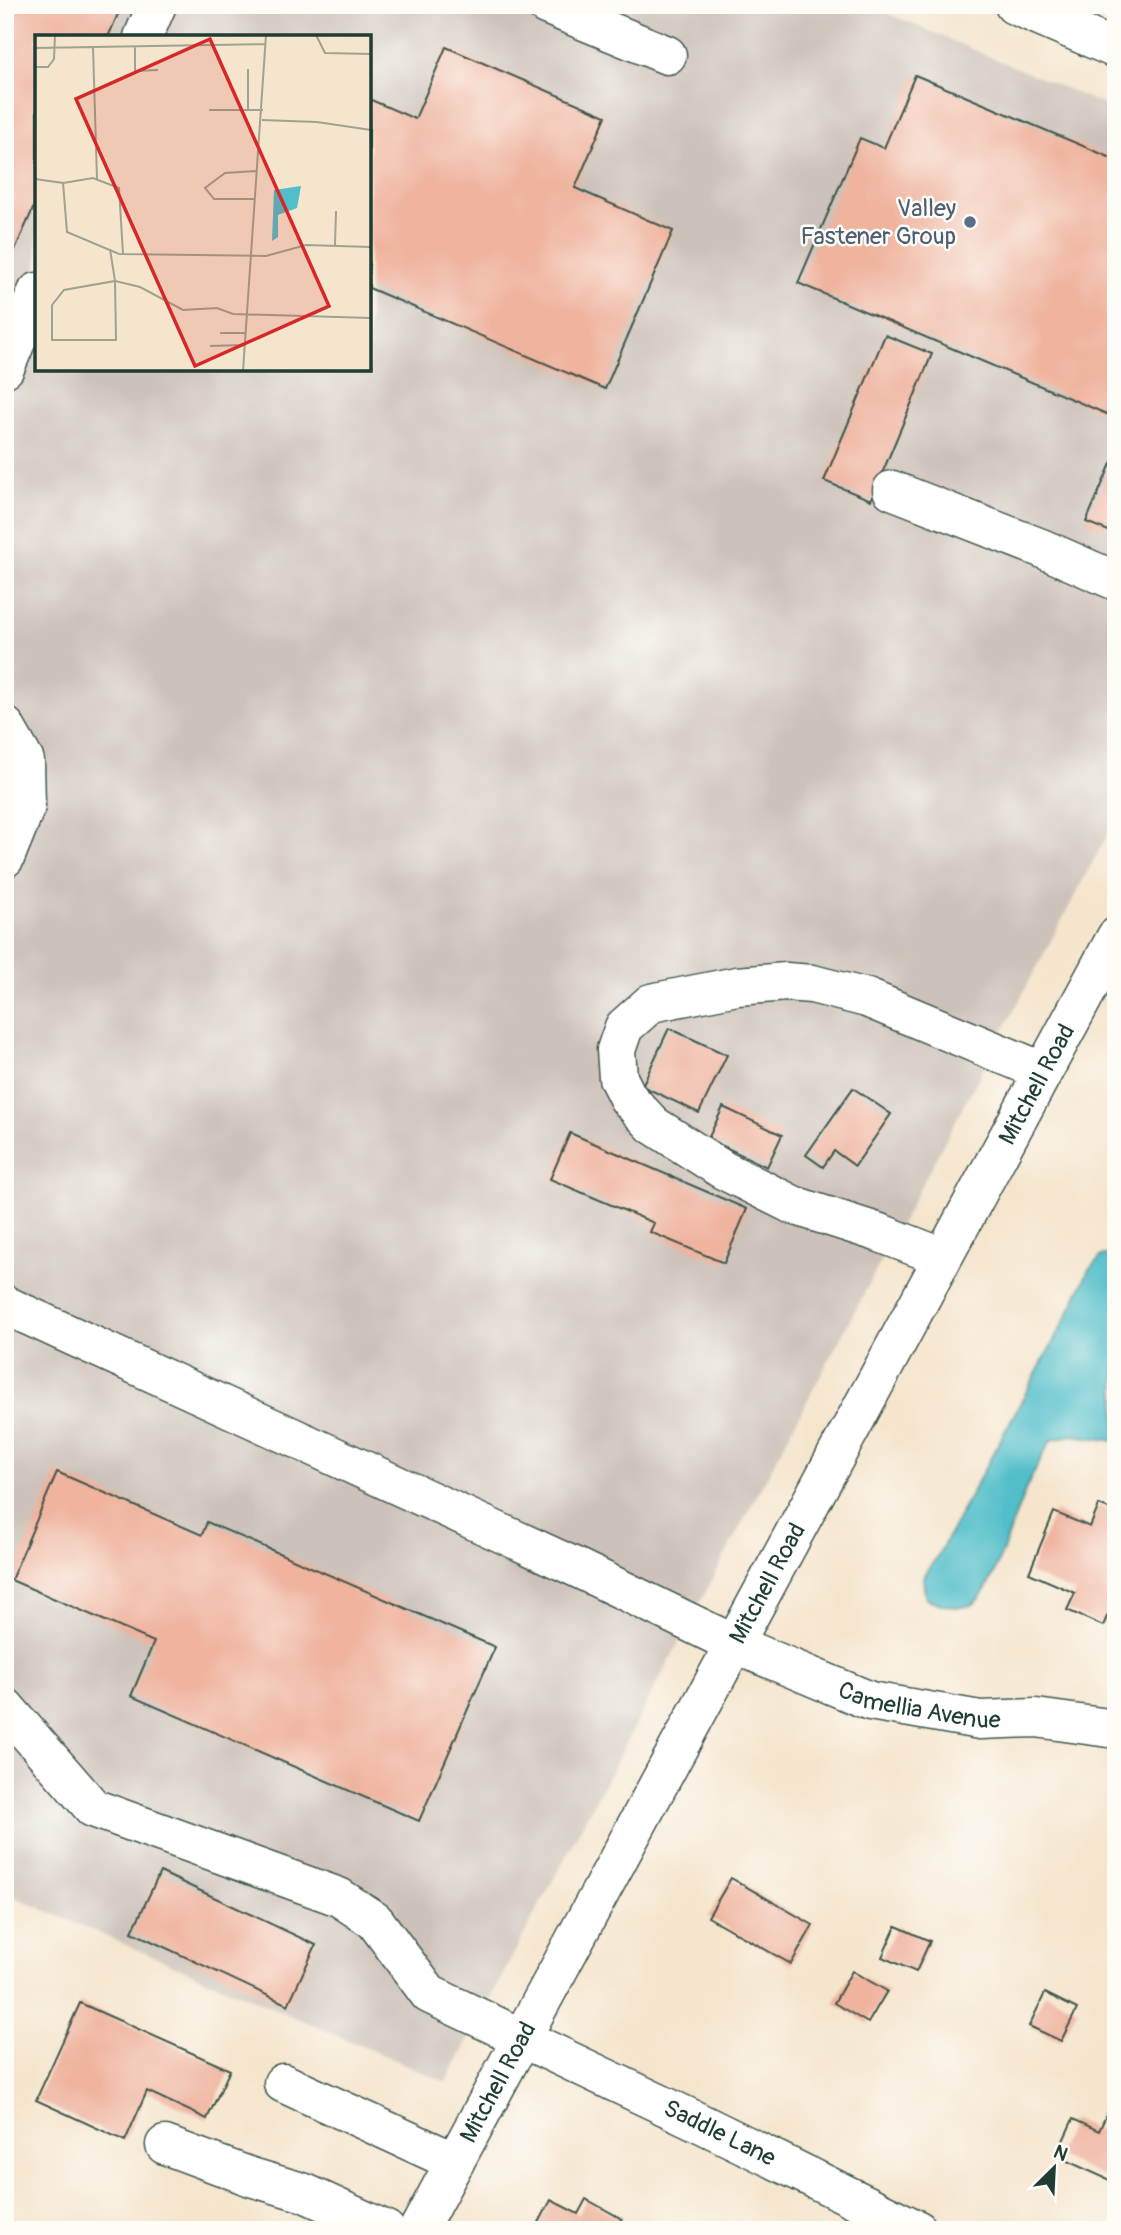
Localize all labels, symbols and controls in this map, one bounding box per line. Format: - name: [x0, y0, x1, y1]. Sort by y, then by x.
- inset map: [35, 35, 371, 371]
- place label: Valley Fastener Group: [801, 194, 956, 251]
- marker: Valley Fastener Group: [962, 214, 978, 230]
- street label: Mitchell Road: [992, 1019, 1081, 1150]
- street label: Mitchell Road: [723, 1518, 811, 1649]
- street label: Camellia Avenue: [834, 1675, 1001, 1735]
- street label: Mitchell Road: [453, 2017, 542, 2148]
- street label: Saddle Lane: [659, 2093, 781, 2172]
- north arrow: [1020, 2134, 1090, 2204]
- text: N: [1050, 2140, 1071, 2167]

